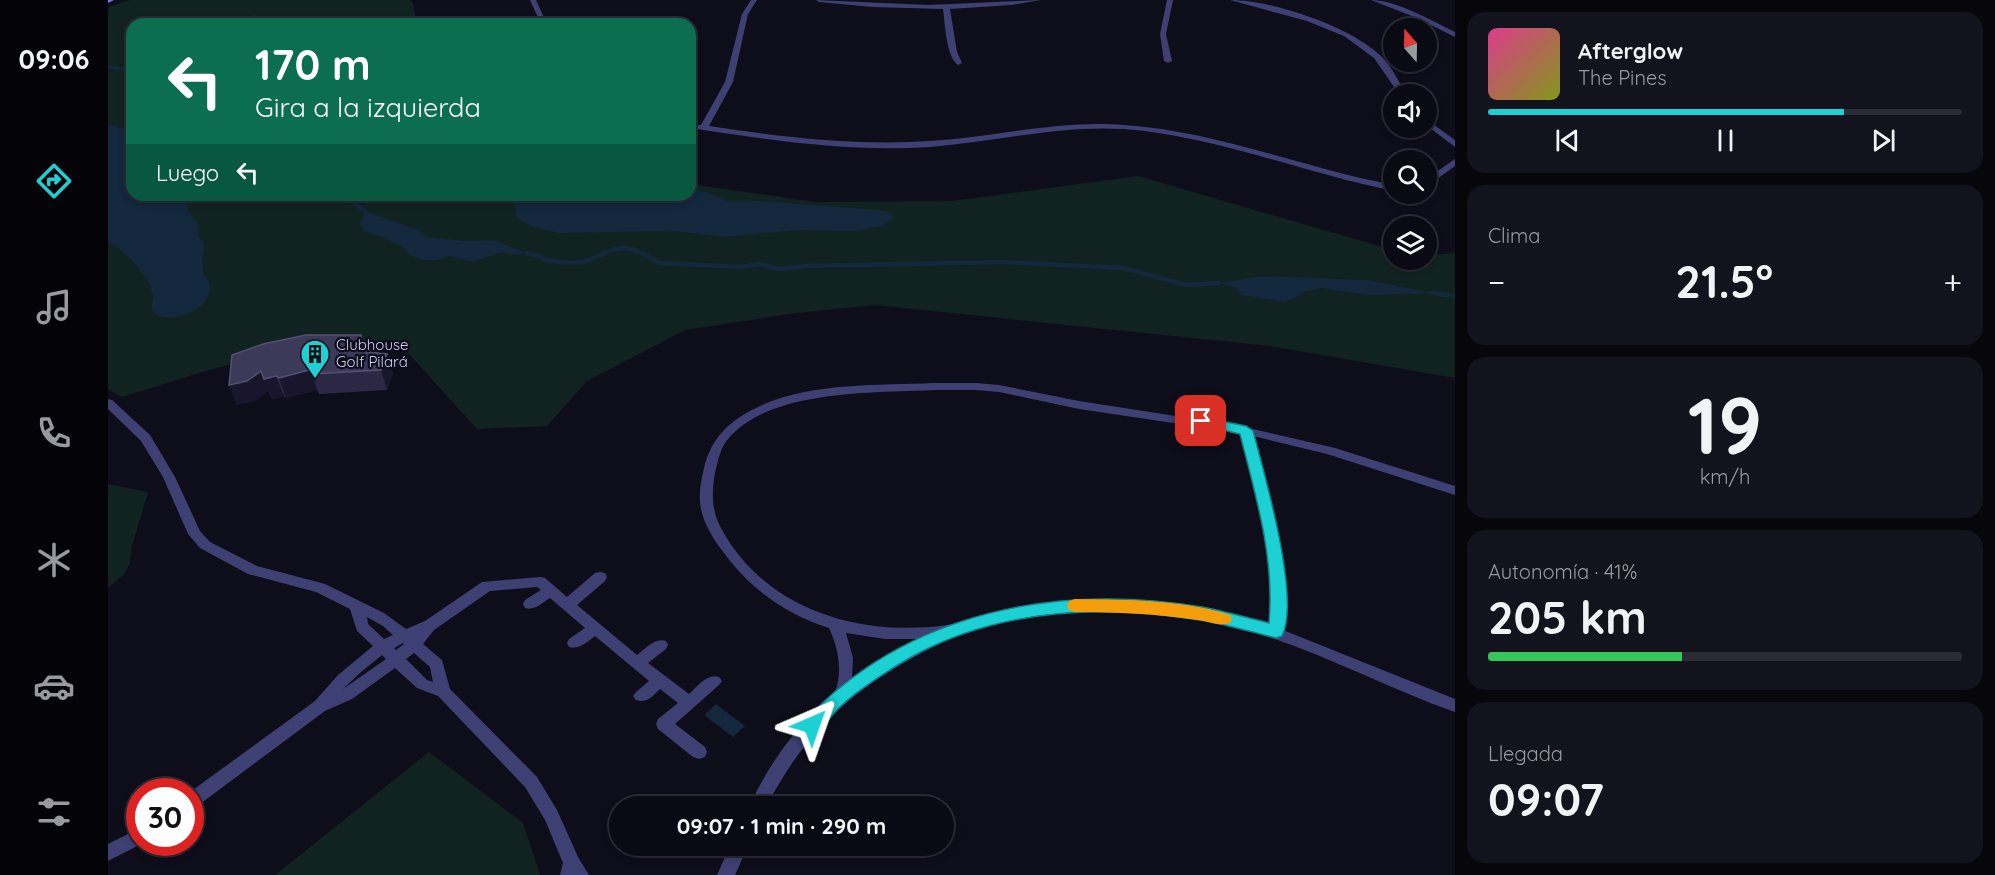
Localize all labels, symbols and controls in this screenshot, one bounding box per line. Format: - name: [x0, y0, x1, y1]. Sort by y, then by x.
- north arrow: [1383, 18, 1437, 72]
- map controls: [1383, 18, 1437, 270]
- text: Afterglow: [1578, 37, 1683, 65]
- text: 170 m: [255, 38, 371, 91]
- text: 09:06: [19, 42, 89, 76]
- icon: left: [156, 42, 234, 120]
- text: The Pines: [1578, 65, 1667, 90]
- button: sound: [1383, 84, 1437, 138]
- text: Gira a la izquierda: [255, 90, 481, 124]
- icon: previous: [1551, 124, 1584, 157]
- icon: pause: [1709, 124, 1742, 157]
- icon: next: [1867, 124, 1900, 157]
- button: search: [1383, 150, 1437, 204]
- icon: left: [231, 156, 264, 189]
- text: Luego: [156, 159, 219, 187]
- icon: directions: [33, 160, 75, 202]
- button: layers: [1383, 216, 1437, 270]
- text: Clima: [1488, 223, 1540, 248]
- text: 21.5°: [1675, 253, 1773, 309]
- text: −: [1488, 261, 1505, 302]
- text: +: [1943, 261, 1962, 302]
- icon: music: [33, 286, 75, 328]
- place label: Clubhouse Golf Pilará: [336, 335, 408, 371]
- building icon: Clubhouse Golf Pilará: [299, 338, 331, 380]
- text: 19: [1688, 376, 1762, 474]
- pin: [1175, 395, 1226, 446]
- icon: arrive: [1184, 404, 1217, 437]
- icon: phone: [33, 412, 75, 454]
- text: km/h: [1700, 464, 1750, 489]
- icon: climate: [33, 539, 75, 581]
- text: Autonomía · 41%: [1488, 559, 1637, 584]
- text: 205 km: [1488, 589, 1647, 645]
- icon: car: [33, 665, 75, 707]
- position arrow: [780, 693, 844, 757]
- text: Llegada: [1488, 741, 1563, 766]
- text: 09:07: [1488, 771, 1604, 827]
- speed limit sign: 30: [126, 778, 204, 856]
- icon: filters: [33, 791, 75, 833]
- text: 09:07 · 1 min · 290 m: [677, 812, 886, 840]

